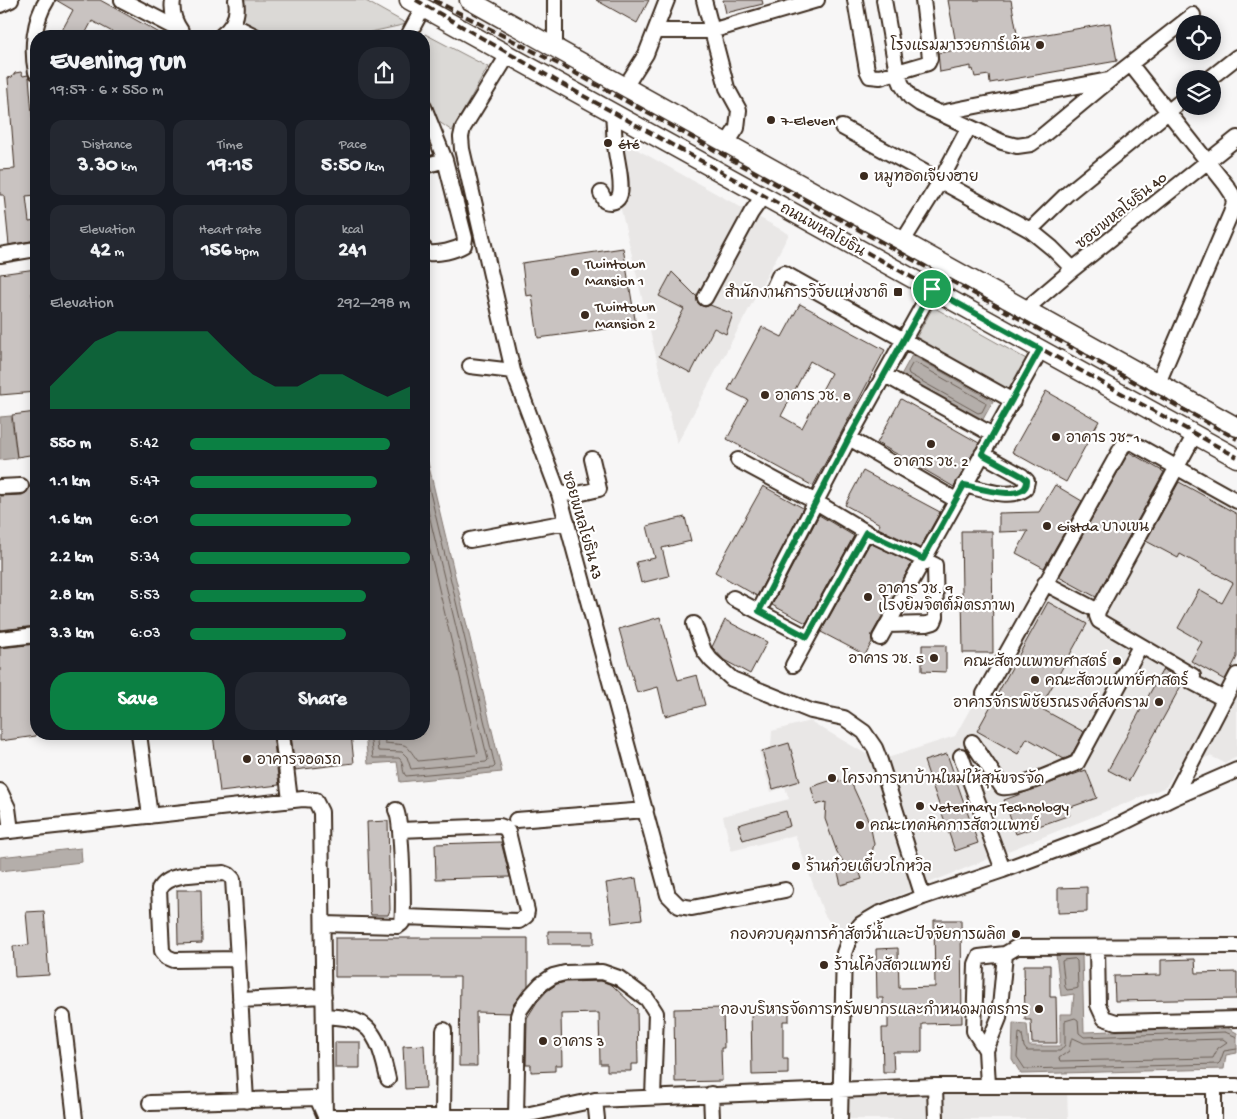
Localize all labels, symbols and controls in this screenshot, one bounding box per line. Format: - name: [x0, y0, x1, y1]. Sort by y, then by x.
- map controls: [1176, 15, 1221, 115]
- button: locate: [1176, 15, 1221, 60]
- place label: โรงแรมมารวยการ์เด้น: [891, 35, 1030, 56]
- marker: โรงแรมมารวยการ์เด้น: [1034, 39, 1046, 51]
- text: Evening run: [50, 46, 186, 79]
- button: share: [358, 47, 410, 99]
- button: layers: [1176, 70, 1221, 115]
- text: 19:57 · 6 × 550 m: [50, 82, 163, 101]
- place label: 7-Eleven: [780, 113, 835, 131]
- marker: 7-Eleven: [765, 114, 777, 126]
- place label: été: [618, 136, 640, 154]
- text: Distance: [83, 137, 132, 154]
- text: Time: [217, 137, 243, 154]
- text: Pace: [339, 137, 366, 154]
- marker: été: [602, 137, 614, 149]
- text: 3.30: [77, 154, 118, 179]
- text: 19:15: [207, 154, 253, 179]
- text: 5:50: [321, 154, 362, 179]
- text: km: [118, 159, 137, 176]
- text: /km: [362, 159, 384, 176]
- place label: หมูทอดเจียงฮาย: [874, 167, 979, 187]
- street label: ซอยพหลโยธิน 40: [1071, 167, 1172, 254]
- marker: หมูทอดเจียงฮาย: [858, 170, 870, 182]
- street label: ถนนพหลโยธิน: [776, 197, 869, 262]
- text: Elevation: [80, 222, 135, 239]
- text: Heart rate: [199, 222, 261, 239]
- text: kcal: [342, 222, 364, 239]
- text: 42: [91, 239, 111, 264]
- text: 156: [201, 239, 231, 264]
- text: 241: [338, 239, 367, 264]
- text: m: [111, 244, 124, 261]
- text: bpm: [231, 244, 259, 261]
- place label: Twintown Mansion 1: [584, 256, 645, 291]
- marker: Twintown Mansion 1: [569, 266, 581, 278]
- pin: [911, 268, 953, 310]
- icon: arrive: [918, 275, 946, 303]
- place label: สำนักงานการวิจัยแห่งชาติ: [725, 282, 888, 303]
- marker: สำนักงานการวิจัยแห่งชาติ: [892, 286, 904, 298]
- text: Elevation: [50, 295, 114, 314]
- text: 292–298 m: [337, 295, 410, 314]
- place label: Twintown Mansion 2: [594, 299, 655, 334]
- marker: Twintown Mansion 2: [579, 309, 591, 321]
- place label: อาคาร วช. 8: [775, 388, 851, 406]
- marker: อาคาร วช. 8: [759, 389, 771, 401]
- place label: อาคาร วช. 1: [1066, 430, 1140, 448]
- marker: อาคาร วช. 1: [1050, 431, 1062, 443]
- text: 550 m: [50, 435, 91, 454]
- text: 5:42: [130, 435, 159, 454]
- marker: อาคาร วช. 2: [925, 438, 937, 450]
- place label: อาคาร วช. 2: [893, 454, 969, 472]
- street label: ซอยพหลโยธิน 43: [557, 469, 608, 582]
- text: 1.1 km: [50, 473, 90, 492]
- text: 5:47: [130, 473, 159, 492]
- text: 1.6 km: [50, 511, 92, 530]
- text: 6:01: [130, 511, 159, 530]
- place label: Gistda บางเขน: [1057, 519, 1149, 537]
- marker: Gistda บางเขน: [1041, 520, 1053, 532]
- text: 2.2 km: [50, 549, 93, 568]
- text: 5:34: [130, 549, 159, 568]
- place label: อาคาร วช. 9 (โรงยิมจิตต์มิตรภาพ): [878, 581, 1015, 616]
- text: 2.8 km: [50, 587, 94, 606]
- text: 5:53: [130, 587, 160, 606]
- marker: อาคาร วช. 9 (โรงยิมจิตต์มิตรภาพ): [862, 591, 874, 603]
- text: 3.3 km: [50, 625, 94, 644]
- text: 6:03: [130, 625, 161, 644]
- place label: อาคาร วช. 5: [848, 651, 924, 669]
- place label: คณะสัตวแพทยศาสตร์: [964, 651, 1108, 672]
- marker: อาคาร วช. 5: [928, 652, 940, 664]
- marker: คณะสัตวแพทยศาสตร์: [1111, 655, 1123, 667]
- place label: คณะสัตวแพทย์ศาสตร์: [1045, 670, 1189, 691]
- button: Save: [50, 672, 225, 730]
- button: Share: [235, 672, 410, 730]
- marker: คณะสัตวแพทย์ศาสตร์: [1029, 674, 1041, 686]
- place label: อาคารจักรพิชัยรณรงค์สงคราม: [953, 692, 1149, 713]
- marker: อาคารจักรพิชัยรณรงค์สงคราม: [1153, 696, 1165, 708]
- place label: อาคารจอดรถ: [257, 752, 341, 770]
- marker: อาคารจอดรถ: [241, 753, 253, 765]
- place label: โครงการหาบ้านใหม่ให้สุนัขจรจัด: [842, 768, 1044, 789]
- marker: โครงการหาบ้านใหม่ให้สุนัขจรจัด: [826, 772, 838, 784]
- place label: Veterinary Technology: [929, 799, 1069, 817]
- marker: Veterinary Technology: [914, 800, 926, 812]
- place label: คณะเทคนิคการสัตวแพทย์: [870, 815, 1040, 836]
- marker: คณะเทคนิคการสัตวแพทย์: [854, 819, 866, 831]
- place label: ร้านก๋วยเตี๋ยวโกหวิล: [806, 851, 932, 877]
- marker: ร้านก๋วยเตี๋ยวโกหวิล: [790, 860, 802, 872]
- place label: กองควบคุมการค้าสัตว์น้ำและปัจจัยการผลิต: [730, 920, 1006, 945]
- marker: กองควบคุมการค้าสัตว์น้ำและปัจจัยการผลิต: [1010, 928, 1022, 940]
- place label: ร้านโค้งสัตวแพทย์: [834, 955, 951, 976]
- marker: ร้านโค้งสัตวแพทย์: [818, 959, 830, 971]
- place label: กองบริหารจัดการทรัพยากรและกำหนดมาตรการ: [720, 1000, 1029, 1020]
- marker: กองบริหารจัดการทรัพยากรและกำหนดมาตรการ: [1033, 1003, 1045, 1015]
- place label: อาคาร 3: [553, 1034, 605, 1052]
- marker: อาคาร 3: [537, 1035, 549, 1047]

